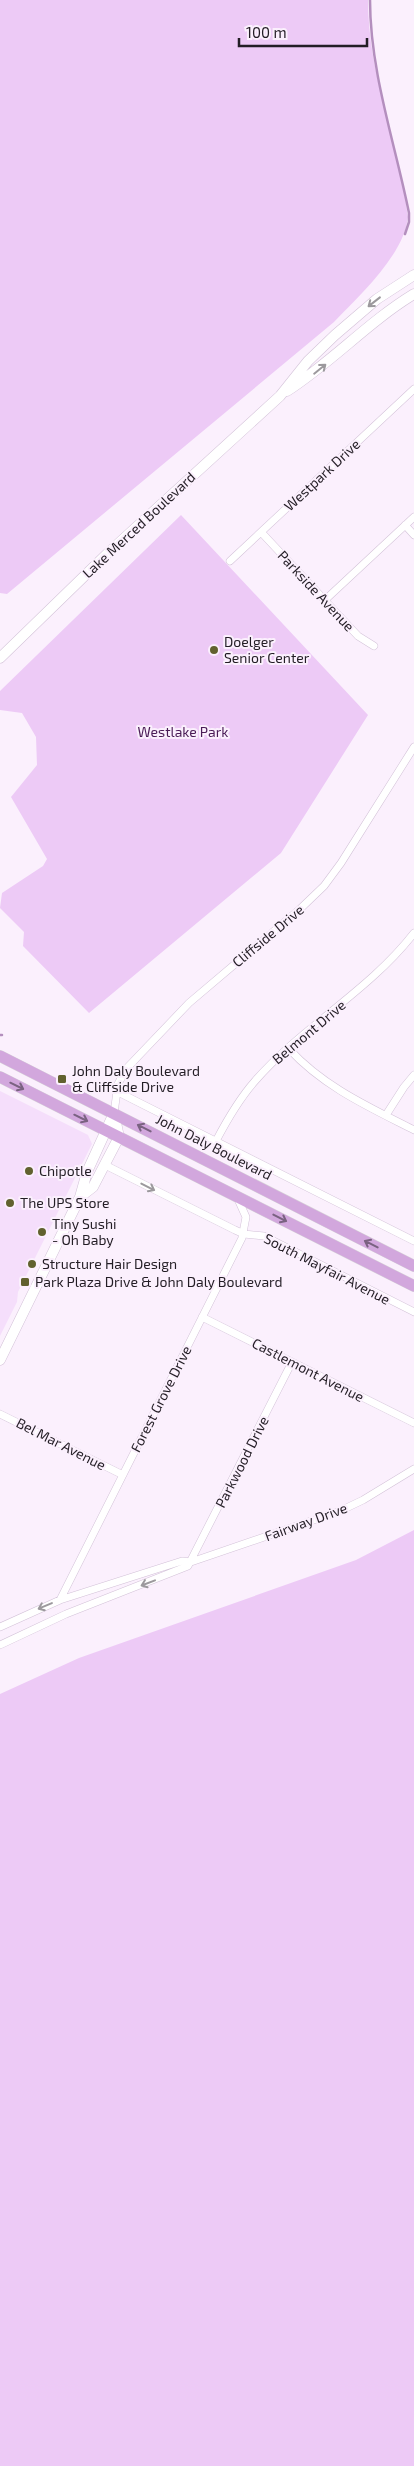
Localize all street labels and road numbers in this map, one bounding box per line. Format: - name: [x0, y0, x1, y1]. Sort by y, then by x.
- street label: Westpark Drive: [280, 435, 363, 514]
- street label: Lake Merced Boulevard: [79, 468, 199, 581]
- street label: Parkside Avenue: [275, 547, 358, 635]
- street label: Cliffside Drive: [228, 901, 307, 970]
- street label: Belmont Drive: [269, 996, 349, 1067]
- street label: John Daly Boulevard: [153, 1110, 275, 1183]
- street label: South Mayfair Avenue: [261, 1229, 393, 1308]
- street label: Castlemont Avenue: [249, 1334, 367, 1405]
- street label: Forest Grove Drive: [126, 1343, 195, 1455]
- street label: Parkwood Drive: [211, 1413, 272, 1510]
- street label: Bel Mar Avenue: [14, 1414, 109, 1473]
- street label: Fairway Drive: [262, 1499, 349, 1544]

